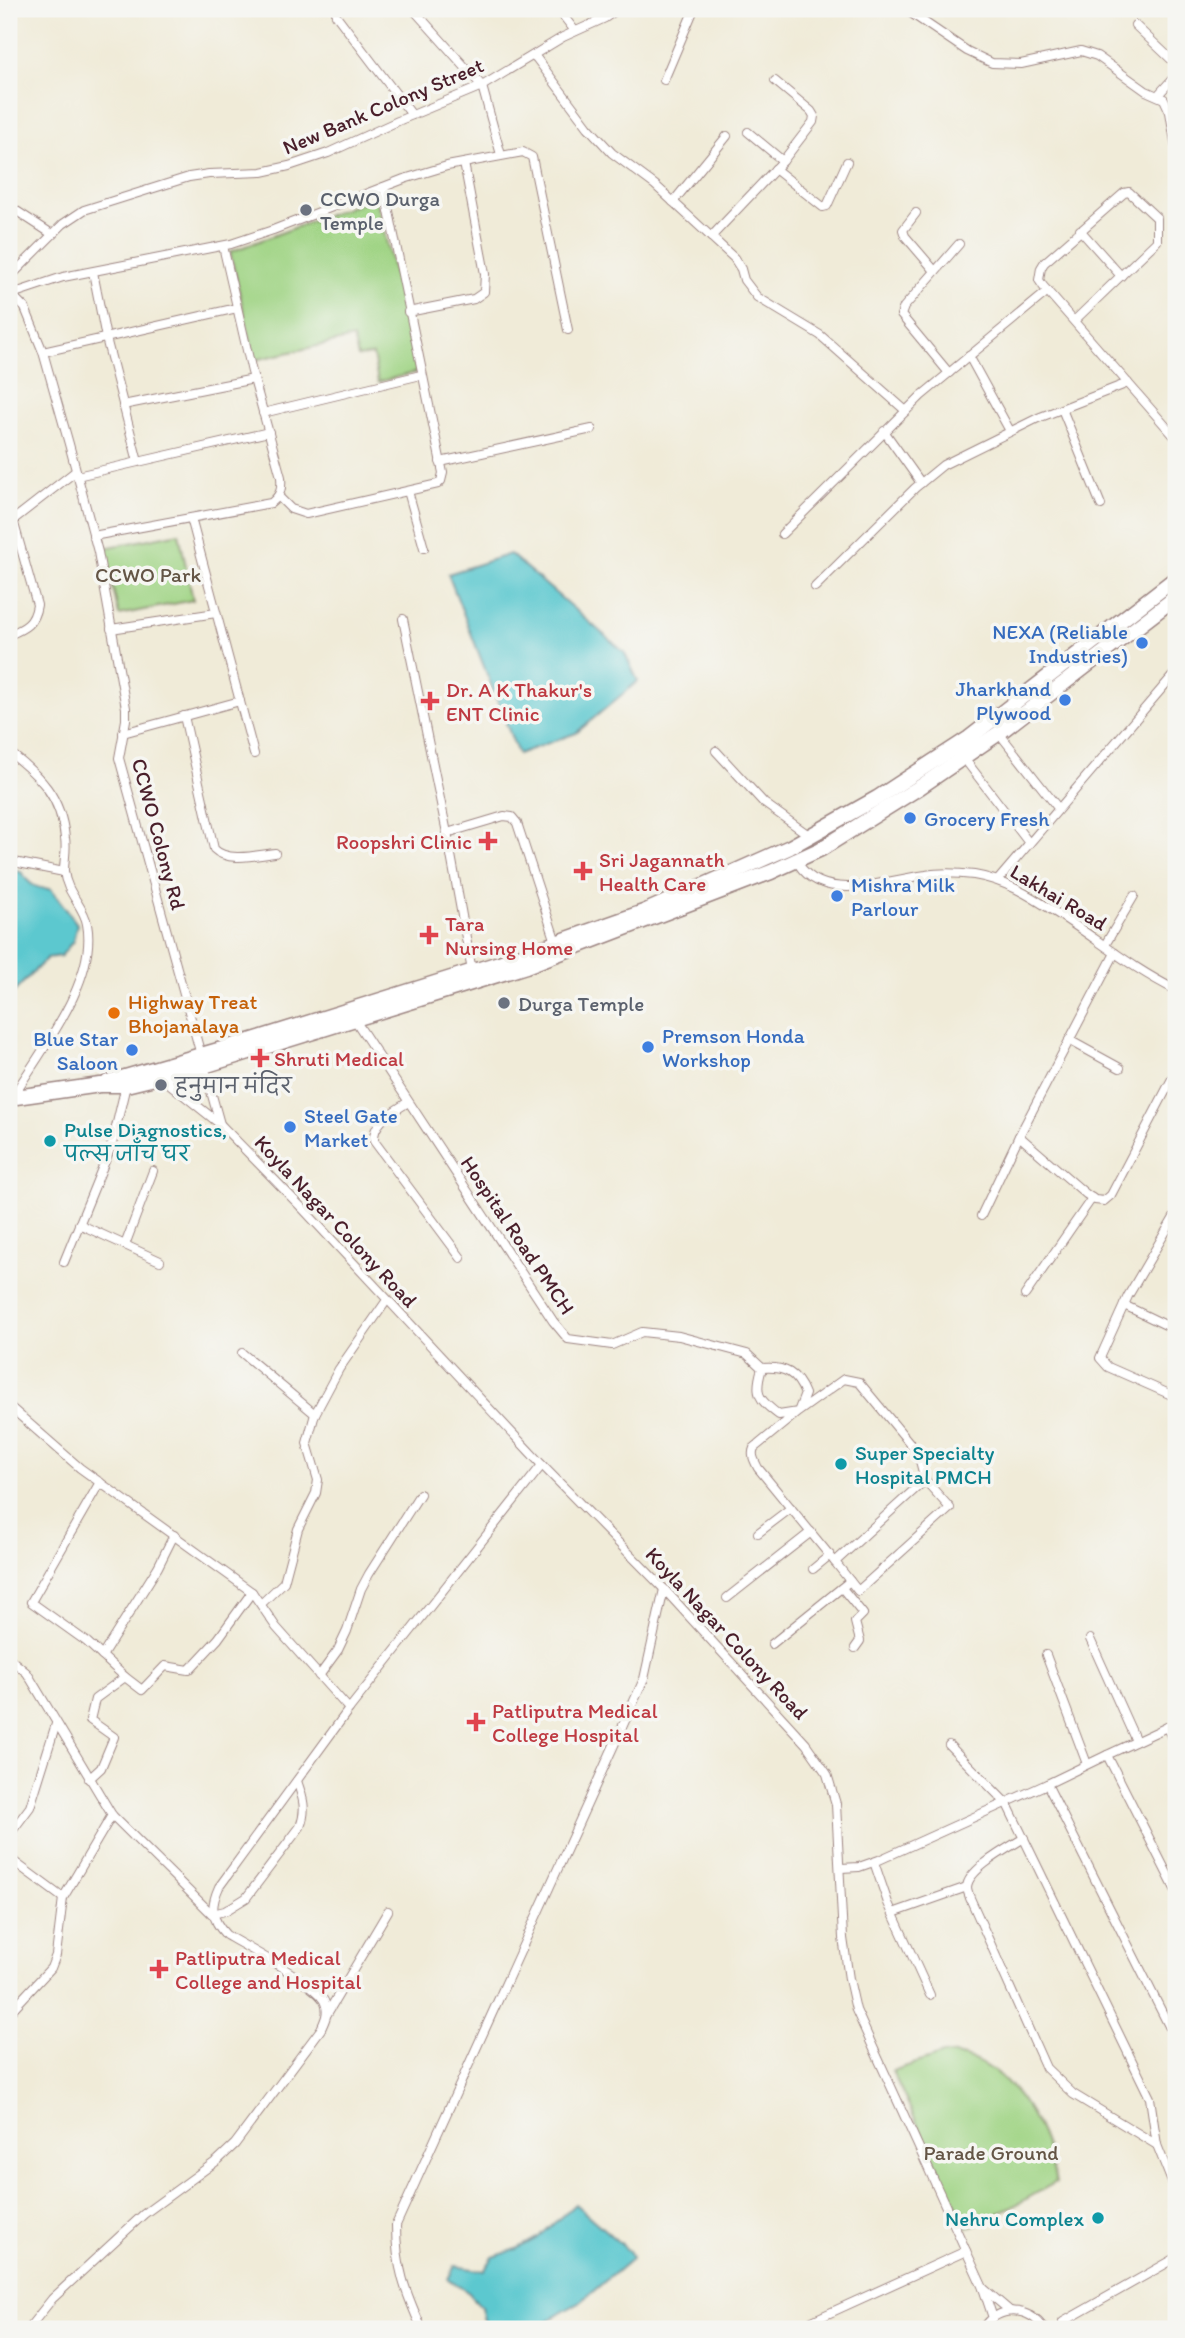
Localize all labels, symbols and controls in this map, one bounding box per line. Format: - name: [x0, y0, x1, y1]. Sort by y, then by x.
- street label: New Bank Colony Street: [279, 52, 487, 160]
- place label: CCWO Durga Temple: [320, 186, 440, 235]
- marker: CCWO Durga Temple: [298, 202, 314, 218]
- park label: CCWO Park: [95, 562, 201, 587]
- place label: NEXA (Reliable Industries): [992, 619, 1128, 668]
- marker: NEXA (Reliable Industries): [1134, 635, 1150, 651]
- place label: Jharkhand Plywood: [955, 676, 1052, 725]
- place label: Dr. A K Thakur's ENT Clinic: [446, 677, 592, 726]
- marker: Dr. A K Thakur's ENT Clinic: [420, 691, 440, 711]
- marker: Jharkhand Plywood: [1057, 692, 1073, 708]
- street label: CCWO Colony Rd: [127, 756, 191, 913]
- place label: Grocery Fresh: [924, 806, 1050, 831]
- marker: Grocery Fresh: [902, 810, 918, 826]
- place label: Roopshri Clinic: [336, 829, 472, 854]
- marker: Roopshri Clinic: [478, 831, 498, 851]
- place label: Sri Jagannath Health Care: [599, 847, 725, 896]
- street label: Lakhai Road: [1006, 858, 1112, 936]
- marker: Sri Jagannath Health Care: [573, 861, 593, 881]
- place label: Mishra Milk Parlour: [851, 872, 955, 921]
- marker: Mishra Milk Parlour: [829, 888, 845, 904]
- place label: Tara Nursing Home: [445, 911, 573, 960]
- marker: Tara Nursing Home: [419, 925, 439, 945]
- place label: Highway Treat Bhojanalaya: [128, 989, 257, 1038]
- place label: Durga Temple: [518, 991, 644, 1016]
- marker: Durga Temple: [496, 995, 512, 1011]
- marker: Highway Treat Bhojanalaya: [106, 1005, 122, 1021]
- place label: Premson Honda Workshop: [662, 1023, 805, 1072]
- place label: Blue Star Saloon: [33, 1026, 119, 1075]
- marker: Premson Honda Workshop: [640, 1039, 656, 1055]
- marker: Blue Star Saloon: [124, 1042, 140, 1058]
- place label: Shruti Medical: [274, 1046, 404, 1071]
- marker: Shruti Medical: [252, 1050, 268, 1066]
- place label: हनुमान मंदिर: [174, 1070, 293, 1101]
- marker: हनुमान मंदिर: [153, 1077, 169, 1093]
- place label: Steel Gate Market: [304, 1103, 398, 1152]
- place label: Pulse Diagnostics, पल्स जाँच घर: [63, 1117, 227, 1166]
- marker: Steel Gate Market: [282, 1119, 298, 1135]
- street label: Koyla Nagar Colony Road: [249, 1130, 423, 1312]
- marker: Pulse Diagnostics, पल्स जाँच घर: [42, 1133, 58, 1149]
- street label: Hospital Road PMCH: [456, 1151, 580, 1319]
- place label: Super Specialty Hospital PMCH: [855, 1440, 995, 1489]
- marker: Super Specialty Hospital PMCH: [833, 1456, 849, 1472]
- street label: Koyla Nagar Colony Road: [640, 1542, 814, 1724]
- place label: Patliputra Medical College Hospital: [492, 1698, 658, 1747]
- marker: Patliputra Medical College Hospital: [466, 1712, 486, 1732]
- place label: Patliputra Medical College and Hospital: [175, 1945, 361, 1994]
- marker: Patliputra Medical College and Hospital: [149, 1959, 169, 1979]
- park label: Parade Ground: [923, 2140, 1059, 2165]
- place label: Nehru Complex: [945, 2206, 1085, 2231]
- marker: Nehru Complex: [1090, 2210, 1106, 2226]

